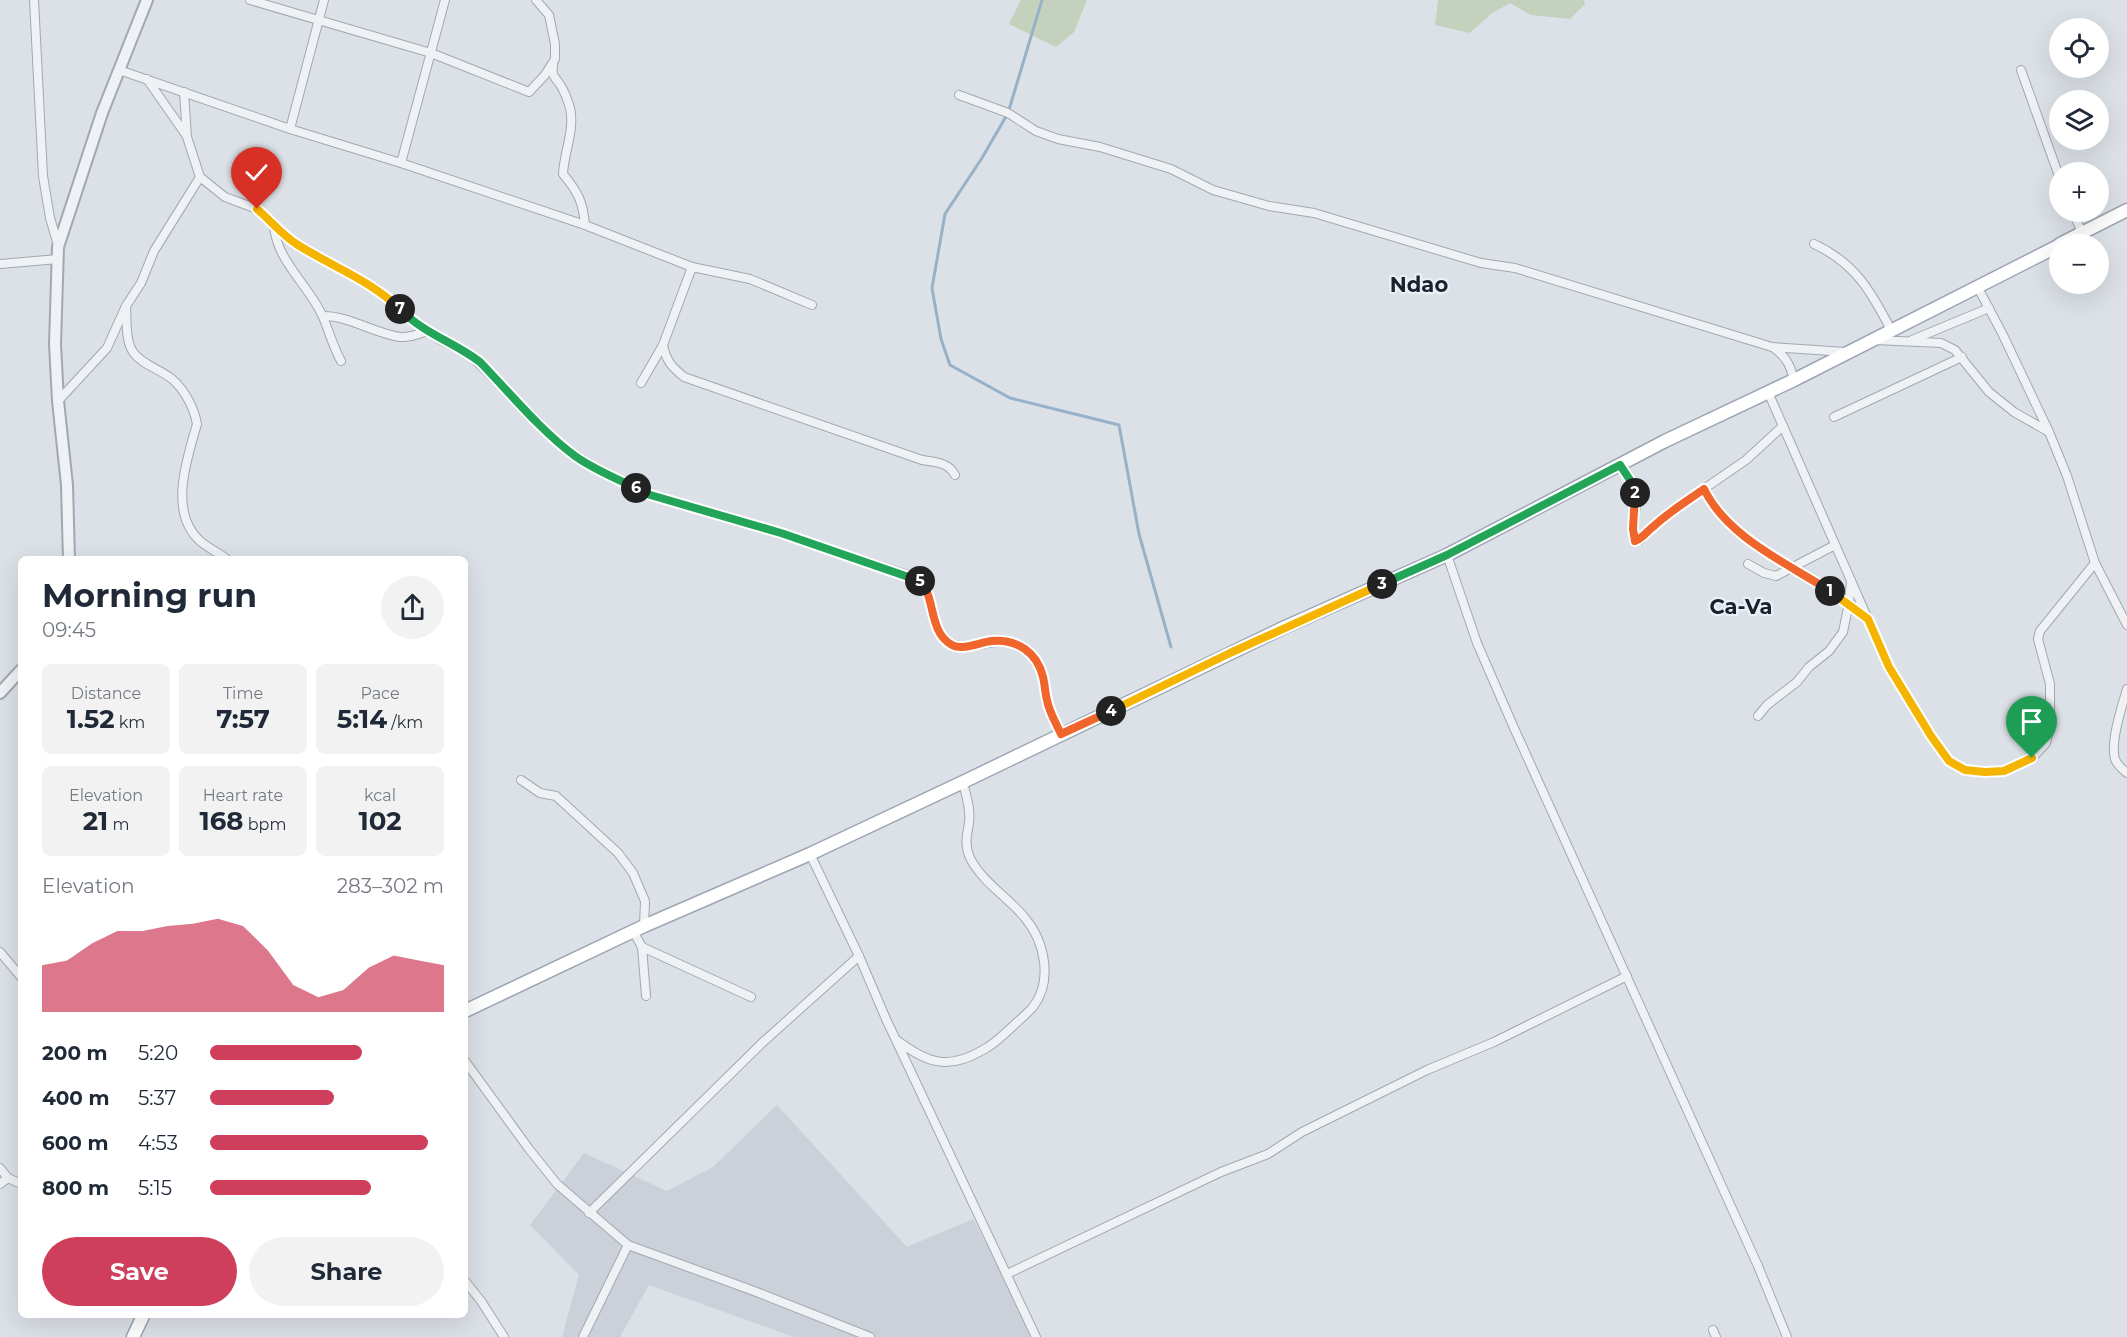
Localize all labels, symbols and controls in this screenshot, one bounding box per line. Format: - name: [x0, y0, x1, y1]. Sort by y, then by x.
- map controls: [2049, 18, 2109, 294]
- button: locate: [2049, 18, 2109, 78]
- button: layers: [2049, 90, 2109, 150]
- pin: [231, 147, 282, 209]
- icon: check: [240, 156, 273, 189]
- button: +: [2049, 162, 2109, 222]
- button: −: [2049, 234, 2109, 294]
- district label: Ndao: [1390, 272, 1448, 297]
- pin: 7: [385, 294, 415, 324]
- text: 7: [395, 299, 405, 318]
- pin: 6: [621, 473, 651, 503]
- text: 6: [631, 478, 641, 497]
- pin: 2: [1620, 478, 1650, 508]
- text: 2: [1630, 483, 1640, 502]
- pin: 5: [905, 566, 935, 596]
- pin: 3: [1367, 569, 1397, 599]
- text: 5: [915, 571, 925, 590]
- text: 3: [1377, 574, 1387, 593]
- text: Morning run: [42, 575, 257, 615]
- button: share: [381, 576, 444, 639]
- pin: 1: [1815, 576, 1845, 606]
- text: 1: [1827, 581, 1833, 600]
- district label: Ca-Va: [1709, 594, 1773, 619]
- text: 09:45: [42, 618, 96, 642]
- text: Distance: [71, 684, 141, 703]
- text: Time: [223, 684, 263, 703]
- text: Pace: [360, 684, 400, 703]
- pin: 4: [1096, 696, 1126, 726]
- pin: [2006, 696, 2057, 758]
- text: 4: [1105, 701, 1117, 720]
- text: 1.52: [67, 703, 115, 735]
- text: 7:57: [216, 703, 270, 735]
- text: 5:14: [337, 703, 387, 735]
- icon: arrive: [2015, 705, 2048, 738]
- text: km: [115, 713, 145, 732]
- text: /km: [387, 713, 423, 732]
- text: Elevation: [69, 786, 143, 805]
- text: Heart rate: [203, 786, 283, 805]
- text: kcal: [364, 786, 396, 805]
- text: 21: [83, 805, 108, 837]
- text: 168: [200, 805, 244, 837]
- text: 102: [358, 805, 402, 837]
- text: m: [108, 815, 129, 834]
- text: bpm: [244, 815, 286, 834]
- text: Elevation: [42, 874, 134, 898]
- text: 283–302 m: [337, 874, 444, 898]
- text: 200 m: [42, 1041, 108, 1065]
- text: 5:20: [138, 1041, 178, 1065]
- text: 400 m: [42, 1086, 110, 1110]
- text: 5:37: [138, 1086, 176, 1110]
- text: 600 m: [42, 1131, 109, 1155]
- text: 4:53: [138, 1131, 178, 1155]
- text: 800 m: [42, 1176, 109, 1200]
- text: 5:15: [138, 1176, 172, 1200]
- button: Save: [42, 1237, 237, 1306]
- button: Share: [249, 1237, 444, 1306]

